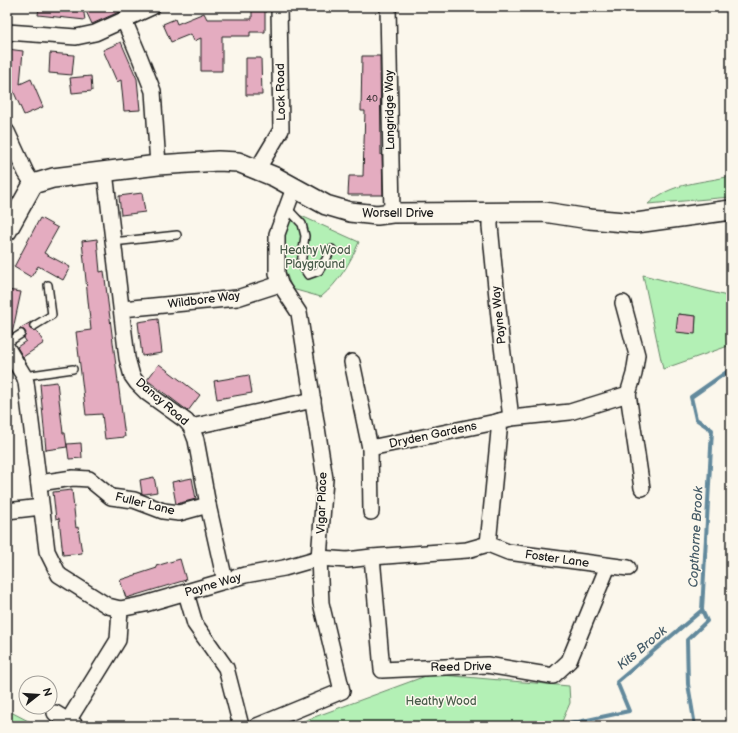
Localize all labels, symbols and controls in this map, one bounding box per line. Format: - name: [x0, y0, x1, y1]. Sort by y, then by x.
- street label: Lock Road: [273, 63, 289, 121]
- street label: Langridge Way: [382, 69, 398, 150]
- house number: 40: [366, 93, 378, 105]
- street label: Worsell Drive: [362, 206, 434, 221]
- park label: Heathy Wood Playground: [279, 243, 351, 272]
- street label: Payne Way: [488, 285, 510, 345]
- street label: Wildbore Way: [167, 288, 242, 312]
- street label: Dancy Road: [132, 375, 192, 429]
- street label: Dryden Gardens: [388, 418, 478, 452]
- street label: Vigar Place: [313, 472, 331, 534]
- water label: Copthorne Brook: [685, 486, 707, 588]
- street label: Fuller Lane: [114, 489, 176, 519]
- street label: Foster Lane: [524, 547, 590, 571]
- street label: Payne Way: [183, 570, 244, 600]
- water label: Kits Brook: [614, 622, 671, 673]
- street label: Reed Drive: [430, 659, 492, 675]
- north arrow: [18, 675, 58, 715]
- text: N: [40, 686, 55, 698]
- park label: Heathy Wood: [405, 694, 477, 709]

